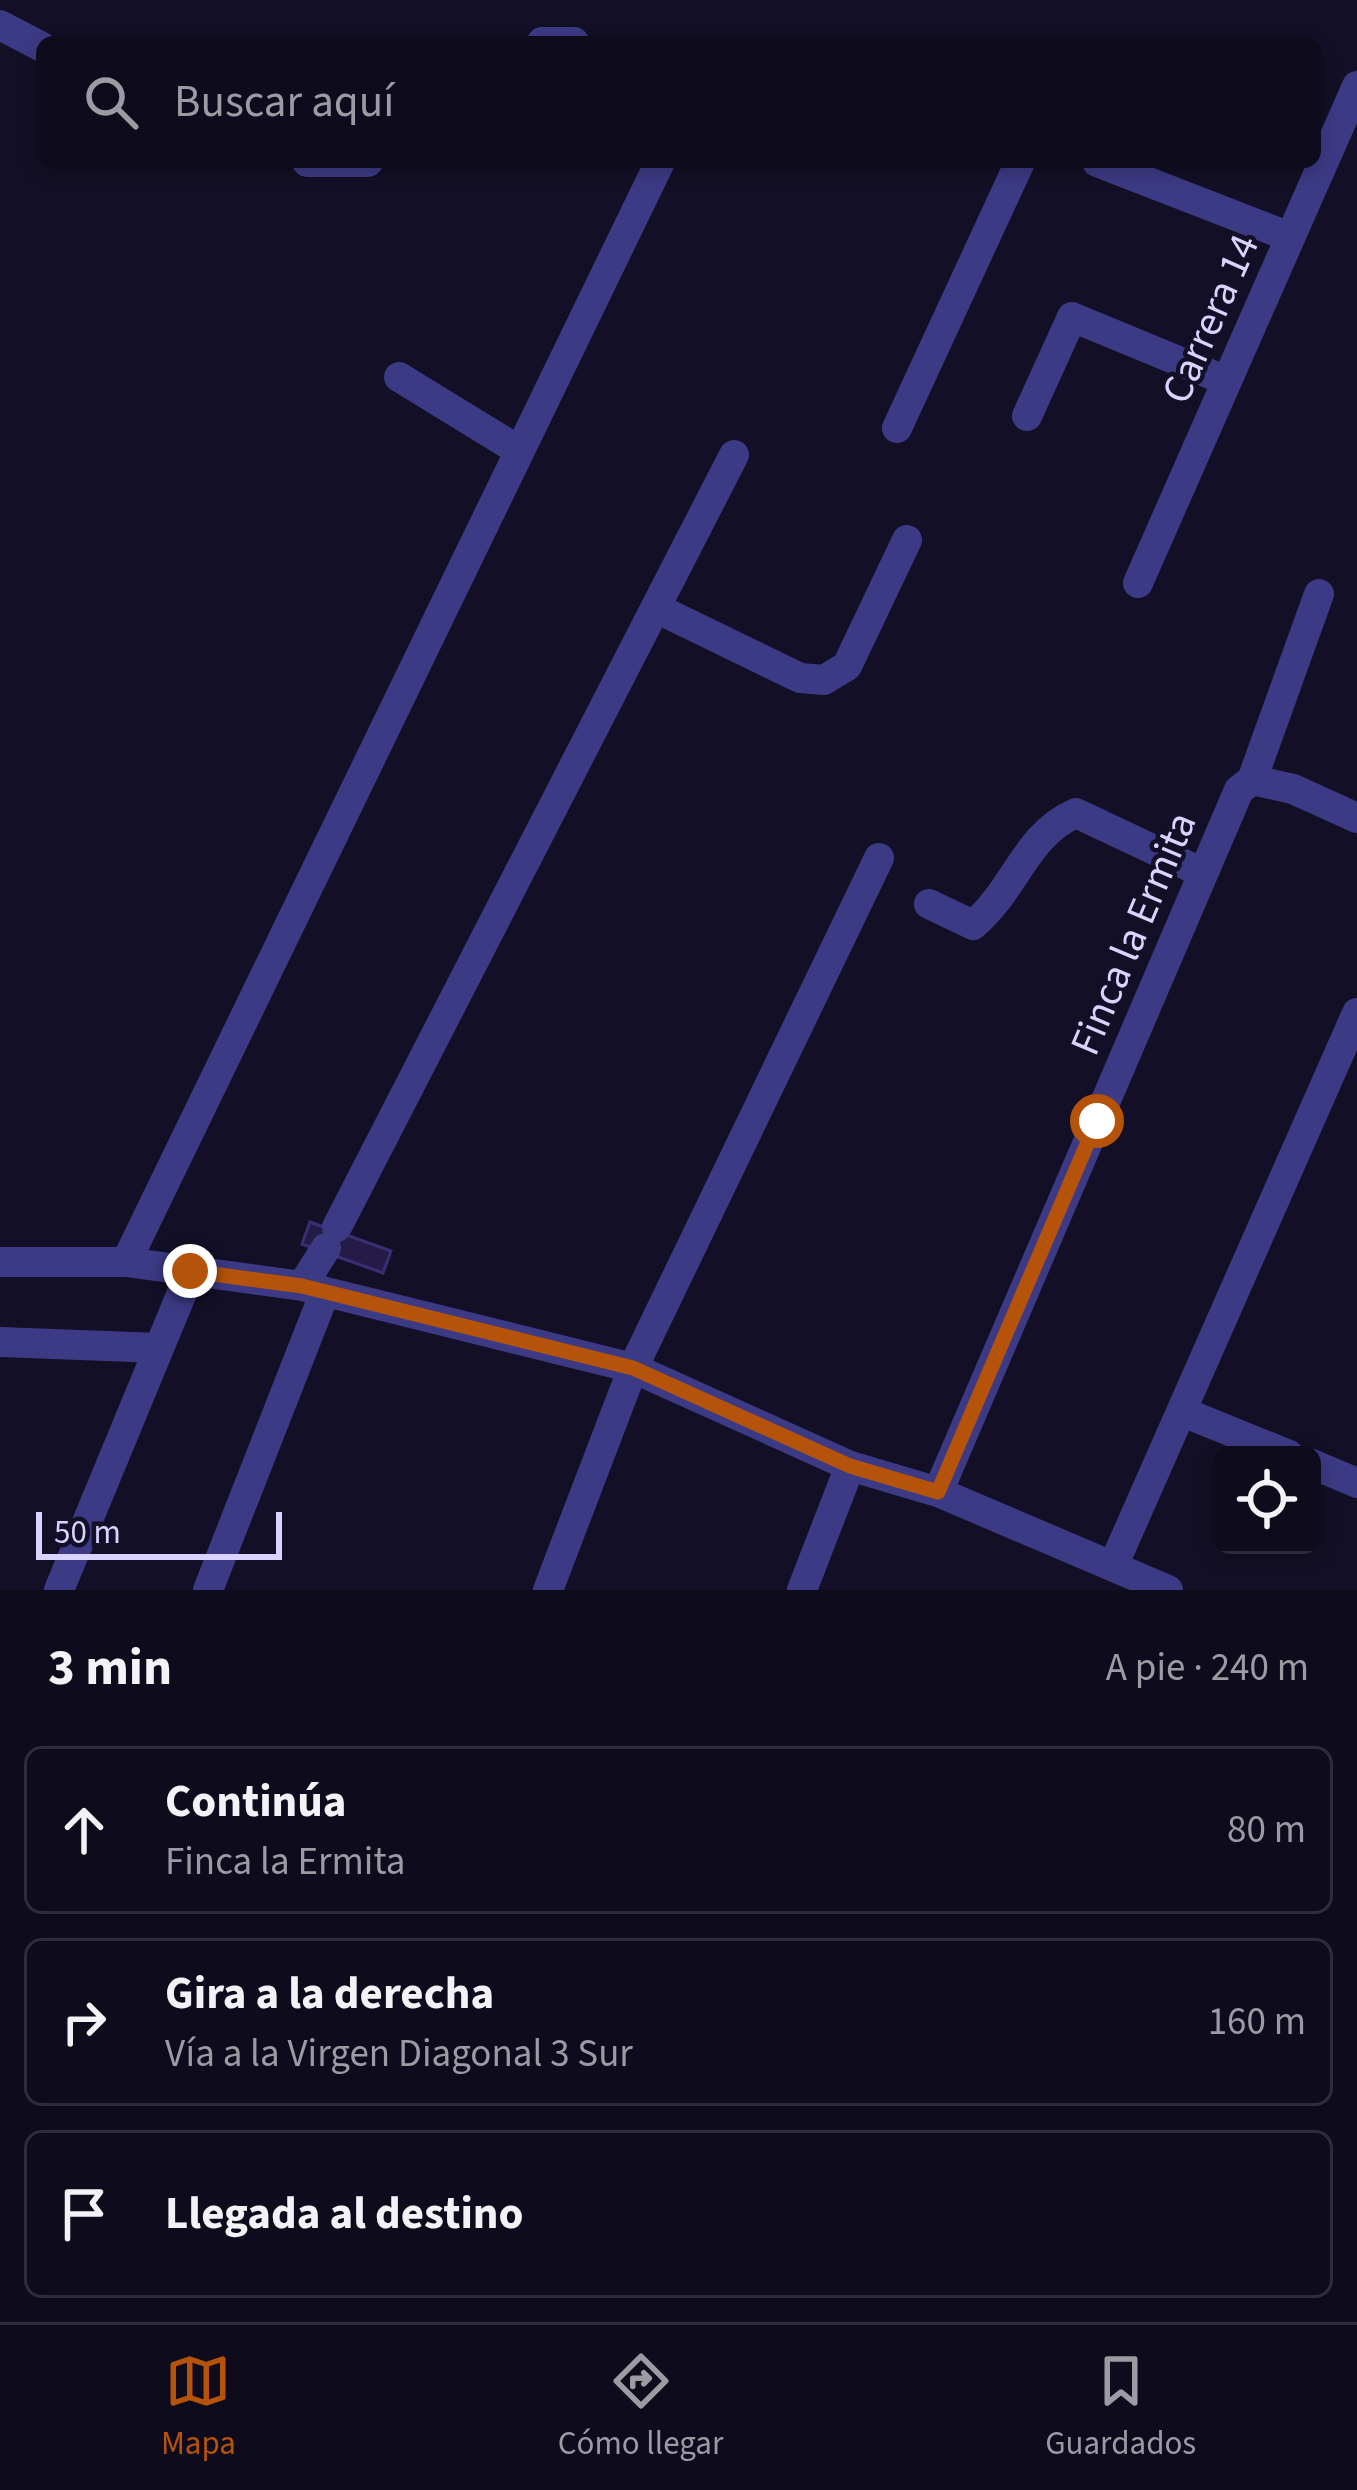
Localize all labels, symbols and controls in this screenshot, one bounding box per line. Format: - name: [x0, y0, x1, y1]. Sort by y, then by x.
- search box: [36, 36, 1321, 168]
- icon: search: [78, 69, 144, 135]
- text: Buscar aquí: [174, 70, 394, 134]
- street label: Carrera 14: [1147, 225, 1275, 413]
- street label: Finca la Ermita: [1056, 803, 1212, 1065]
- route start: [1070, 1094, 1124, 1148]
- route end: [163, 1244, 217, 1298]
- map controls: [1213, 1446, 1321, 1554]
- button: locate: [1213, 1446, 1321, 1554]
- scale bar: [36, 1506, 282, 1559]
- text: 50 m: [54, 1509, 121, 1556]
- text: 3 min: [48, 1632, 172, 1704]
- text: A pie · 240 m: [1106, 1640, 1309, 1696]
- text: Continúa: [165, 1770, 347, 1834]
- icon: ahead: [51, 1797, 117, 1863]
- text: 80 m: [1227, 1802, 1306, 1858]
- text: Finca la Ermita: [165, 1834, 405, 1890]
- text: Gira a la derecha: [165, 1962, 494, 2026]
- icon: right: [51, 1989, 117, 2055]
- text: 160 m: [1208, 1994, 1306, 2050]
- text: Vía a la Virgen Diagonal 3 Sur: [165, 2026, 633, 2082]
- icon: arrive: [51, 2181, 117, 2247]
- text: Llegada al destino: [165, 2182, 524, 2246]
- tab: Mapa: [161, 2348, 236, 2467]
- tab: Cómo llegar: [558, 2348, 723, 2467]
- tab: Guardados: [1045, 2348, 1196, 2467]

